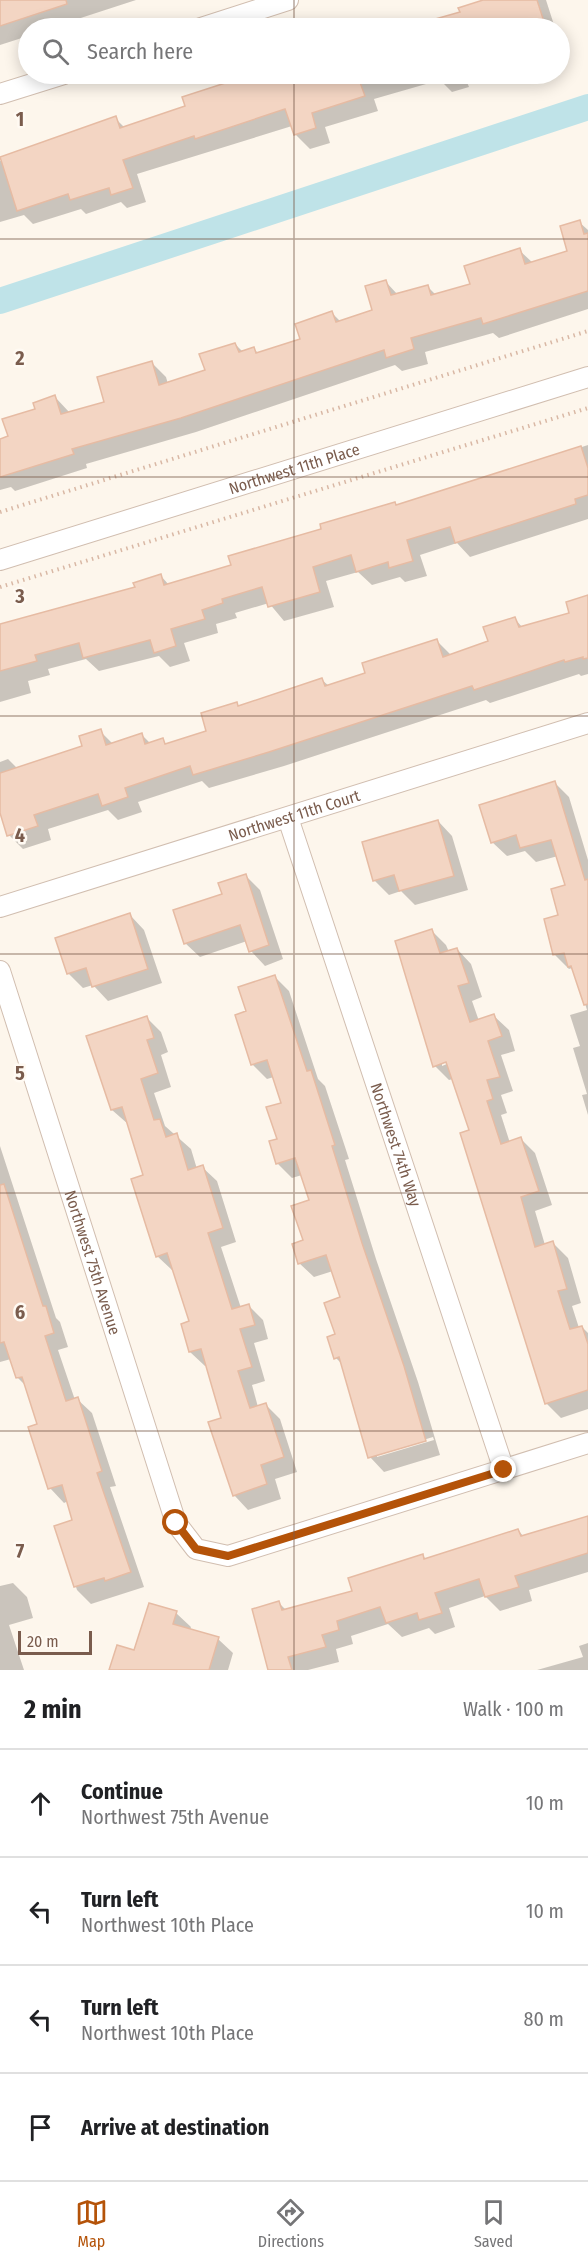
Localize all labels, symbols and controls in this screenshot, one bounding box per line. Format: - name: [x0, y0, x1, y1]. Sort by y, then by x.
- search box: [18, 18, 570, 84]
- icon: search: [39, 35, 72, 68]
- text: Search here: [87, 38, 193, 65]
- text: 1: [16, 107, 24, 131]
- text: 2: [14, 346, 25, 370]
- street label: Northwest 11th Place: [226, 440, 362, 498]
- text: 3: [14, 584, 25, 608]
- street label: Northwest 11th Court: [226, 786, 363, 845]
- text: 4: [15, 823, 25, 847]
- text: 5: [15, 1061, 25, 1085]
- street label: Northwest 74th Way: [366, 1080, 425, 1210]
- street label: Northwest 75th Avenue: [61, 1188, 124, 1337]
- text: 6: [15, 1300, 25, 1324]
- route end: [490, 1456, 516, 1482]
- route start: [162, 1509, 188, 1535]
- text: 7: [16, 1539, 25, 1563]
- scale bar: [18, 1628, 92, 1656]
- text: 20 m: [27, 1632, 58, 1651]
- text: 2 min: [24, 1694, 82, 1725]
- text: Walk · 100 m: [463, 1697, 564, 1721]
- text: Continue: [81, 1778, 163, 1805]
- icon: ahead: [24, 1787, 57, 1820]
- text: 10 m: [526, 1791, 564, 1815]
- text: Northwest 75th Avenue: [81, 1805, 269, 1829]
- text: Turn left: [81, 1886, 159, 1913]
- icon: left: [24, 1895, 57, 1928]
- text: 10 m: [526, 1899, 564, 1923]
- text: Northwest 10th Place: [81, 1913, 254, 1937]
- text: Turn left: [81, 1994, 159, 2021]
- icon: left: [24, 2003, 57, 2036]
- text: 80 m: [524, 2007, 564, 2031]
- text: Northwest 10th Place: [81, 2021, 254, 2045]
- icon: arrive: [24, 2111, 57, 2144]
- text: Arrive at destination: [81, 2114, 269, 2141]
- tab: Map: [75, 2196, 108, 2251]
- tab: Directions: [258, 2196, 324, 2251]
- tab: Saved: [474, 2196, 513, 2251]

